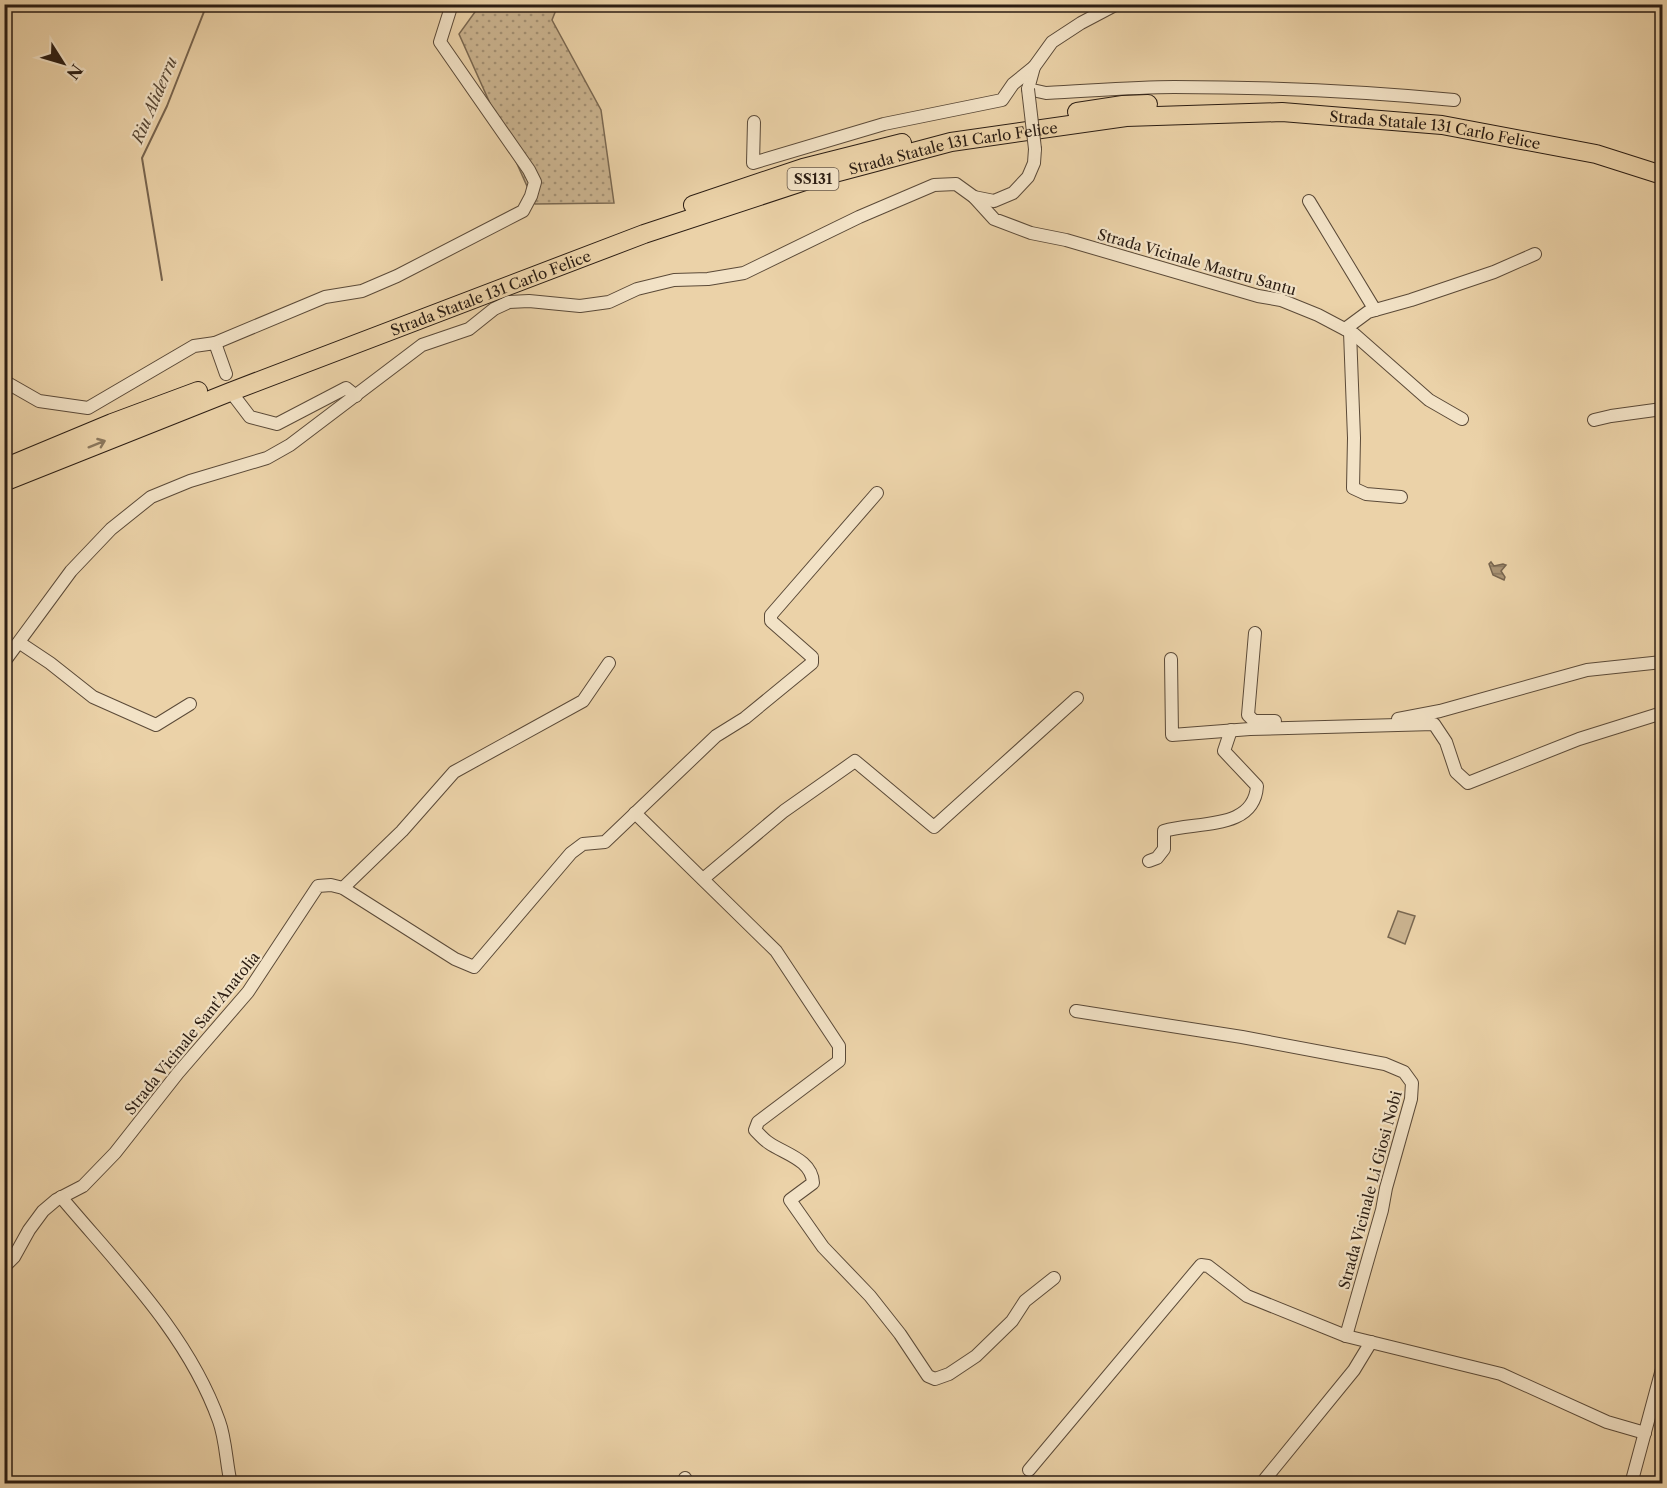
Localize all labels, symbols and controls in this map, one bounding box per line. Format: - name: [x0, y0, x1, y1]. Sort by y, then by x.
- north arrow: [33, 33, 93, 93]
- water label: Riu Aliderru: [126, 53, 181, 148]
- text: N: [63, 60, 87, 84]
- street label: Strada Statale 131 Carlo Felice: [1329, 106, 1542, 153]
- street label: Strada Statale 131 Carlo Felice: [847, 117, 1059, 178]
- road number: SS131: [788, 168, 838, 190]
- street label: Strada Vicinale Mastru Santu: [1096, 225, 1298, 299]
- street label: Strada Statale 131 Carlo Felice: [388, 246, 593, 339]
- one-way arrow: [88, 438, 106, 449]
- street label: Strada Vicinale Sant'Anatolia: [120, 948, 264, 1118]
- street label: Strada Vicinale Li Giosi Nobi: [1334, 1088, 1406, 1291]

